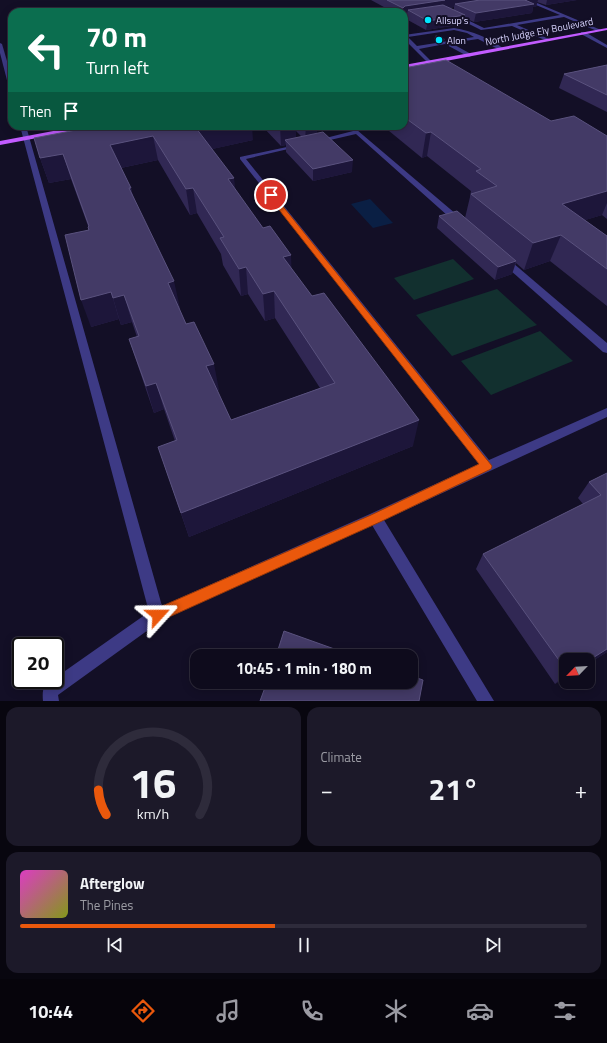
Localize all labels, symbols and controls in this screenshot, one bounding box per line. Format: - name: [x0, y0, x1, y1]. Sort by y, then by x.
- place label: Allsup's: [436, 13, 469, 28]
- street label: North Judge Ely Boulevard: [484, 14, 594, 49]
- text: 70 m: [86, 15, 147, 58]
- marker: Allsup's: [423, 15, 433, 25]
- icon: left: [20, 24, 72, 76]
- place label: Alon: [447, 33, 466, 48]
- marker: Alon: [434, 35, 444, 45]
- text: Turn left: [86, 54, 149, 81]
- text: Then: [20, 100, 52, 123]
- icon: arrive: [60, 100, 82, 122]
- pin: [254, 178, 288, 212]
- icon: arrive: [260, 184, 282, 206]
- position arrow: [137, 594, 179, 636]
- speed limit sign: 20: [12, 637, 64, 689]
- north arrow: [559, 653, 595, 689]
- map controls: [559, 653, 595, 689]
- text: 10:45 · 1 min · 180 m: [236, 657, 372, 680]
- text: Climate: [321, 747, 362, 767]
- text: 16: [130, 750, 177, 813]
- text: 21°: [429, 766, 479, 812]
- text: −: [321, 773, 333, 807]
- text: +: [575, 773, 587, 807]
- text: km/h: [137, 802, 169, 824]
- text: Afterglow: [80, 872, 145, 895]
- text: The Pines: [80, 895, 133, 915]
- icon: previous: [104, 934, 126, 956]
- icon: pause: [293, 934, 315, 956]
- icon: next: [482, 934, 504, 956]
- icon: directions: [129, 997, 157, 1025]
- icon: music: [214, 997, 242, 1025]
- icon: phone: [298, 997, 326, 1025]
- icon: climate: [382, 997, 410, 1025]
- icon: car: [466, 997, 494, 1025]
- icon: filters: [551, 997, 579, 1025]
- text: 10:44: [28, 998, 73, 1025]

